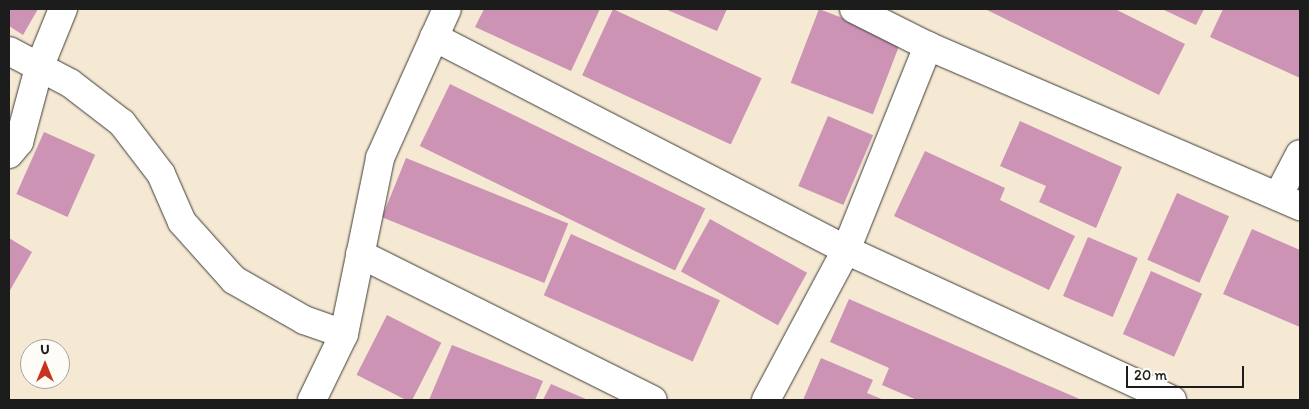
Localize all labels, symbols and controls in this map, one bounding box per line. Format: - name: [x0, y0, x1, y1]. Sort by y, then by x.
- north arrow: [20, 339, 70, 389]
- text: U: [40, 341, 50, 358]
- scale bar: [1129, 356, 1246, 388]
- text: 20 m: [1134, 366, 1167, 384]

